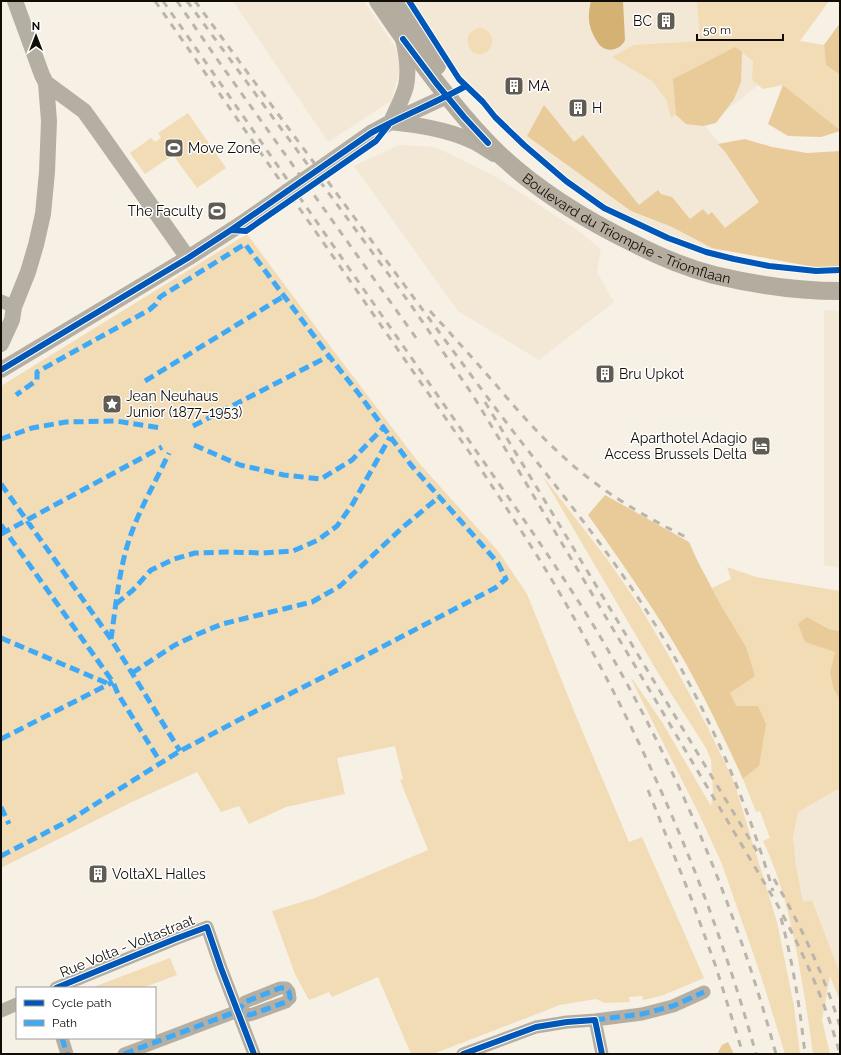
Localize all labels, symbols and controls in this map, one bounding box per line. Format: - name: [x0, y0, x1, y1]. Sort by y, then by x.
- building icon: BC: [655, 10, 677, 32]
- place label: BC: [633, 13, 652, 29]
- north arrow: [16, 16, 56, 56]
- scale bar: [697, 16, 783, 42]
- text: N: [32, 20, 40, 33]
- text: 50 m: [703, 23, 731, 37]
- building icon: MA: [503, 75, 525, 97]
- place label: MA: [528, 78, 550, 94]
- building icon: H: [567, 97, 589, 119]
- place label: H: [592, 100, 602, 116]
- sports icon: Move Zone: [163, 137, 185, 159]
- place label: Move Zone: [188, 140, 261, 156]
- street label: Boulevard du Triomphe - Triomflaan: [519, 170, 732, 287]
- sports icon: The Faculty: [206, 200, 228, 222]
- place label: The Faculty: [127, 203, 203, 219]
- building icon: Bru Upkot: [594, 363, 616, 385]
- place label: Bru Upkot: [619, 366, 685, 382]
- place label: Jean Neuhaus Junior (1877–1953): [126, 388, 243, 420]
- place icon: Jean Neuhaus Junior (1877–1953): [101, 393, 123, 415]
- place label: Aparthotel Adagio Access Brussels Delta: [604, 430, 747, 462]
- hotel icon: Aparthotel Adagio Access Brussels Delta: [750, 435, 772, 457]
- building icon: VoltaXL Halles: [87, 863, 109, 885]
- place label: VoltaXL Halles: [112, 866, 206, 882]
- street label: Rue Volta - Voltastraat: [57, 912, 197, 980]
- legend: [16, 987, 156, 1039]
- text: Cycle path: [52, 996, 111, 1010]
- text: Path: [52, 1016, 77, 1030]

